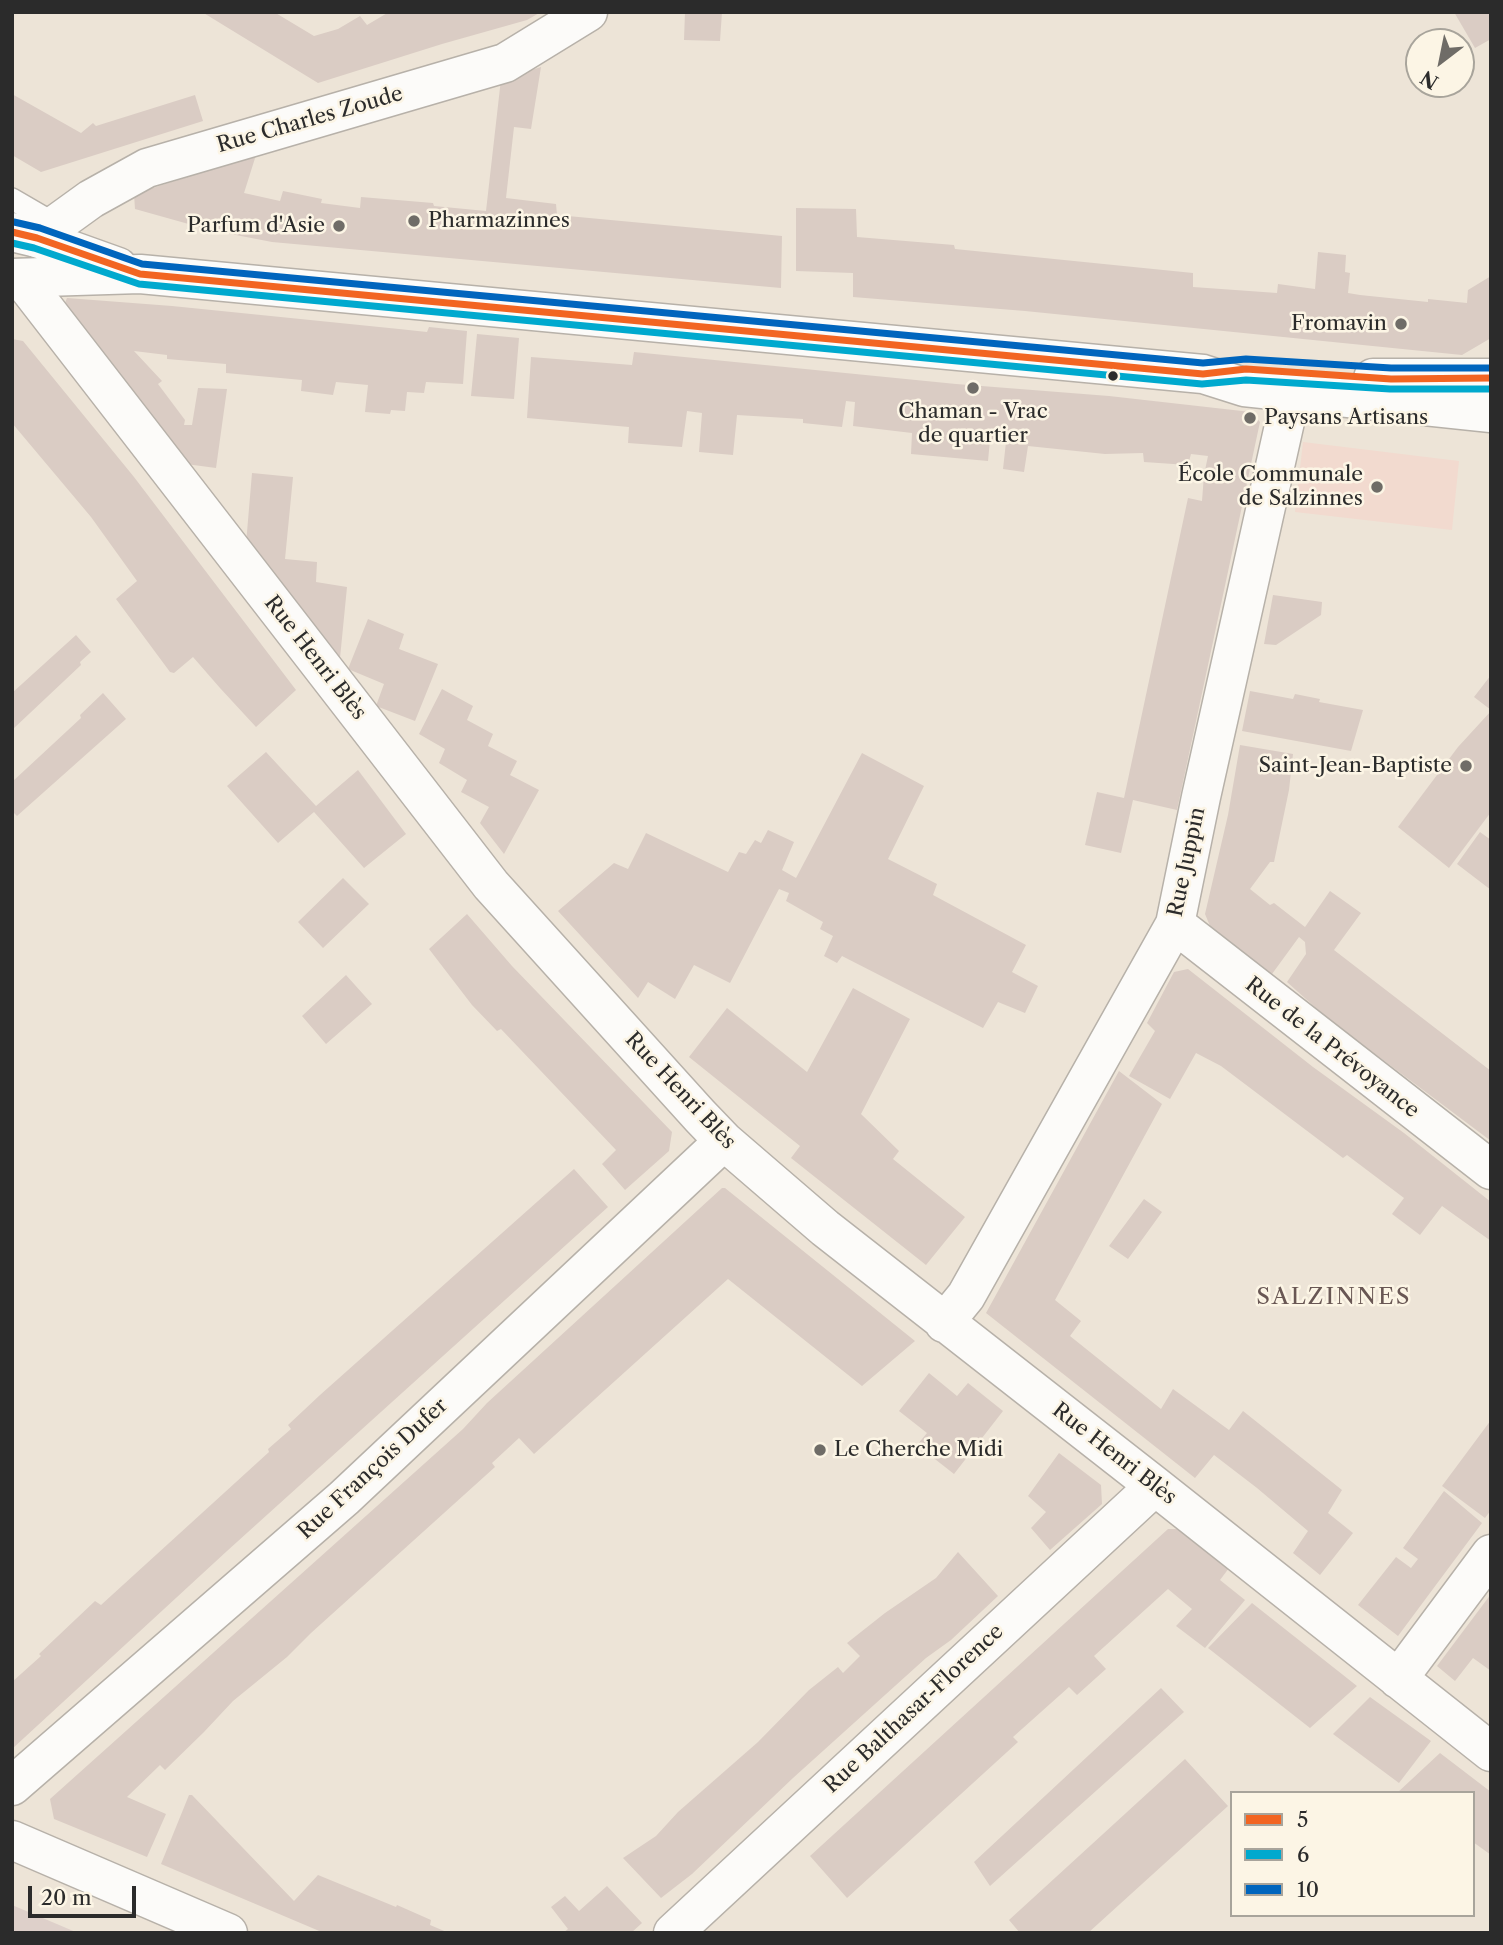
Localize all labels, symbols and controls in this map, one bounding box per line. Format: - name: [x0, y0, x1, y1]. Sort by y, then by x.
- north arrow: [1405, 28, 1475, 98]
- text: N: [1417, 65, 1443, 94]
- street label: Rue Charles Zoude: [214, 81, 406, 159]
- place label: Pharmazinnes: [428, 208, 570, 234]
- place label: Parfum d'Asie: [187, 213, 325, 239]
- marker: Pharmazinnes: [406, 213, 422, 229]
- marker: Parfum d'Asie: [331, 218, 347, 234]
- place label: Fromavin: [1291, 311, 1387, 337]
- marker: Fromavin: [1393, 316, 1409, 332]
- unlabelled marker: [1106, 369, 1120, 383]
- marker: Chaman - Vrac de quartier: [965, 380, 981, 396]
- place label: Chaman - Vrac de quartier: [898, 399, 1048, 449]
- place label: Paysans Artisans: [1264, 405, 1428, 431]
- marker: Paysans Artisans: [1242, 410, 1258, 426]
- place label: École Communale de Salzinnes: [1178, 462, 1363, 512]
- marker: École Communale de Salzinnes: [1369, 479, 1385, 495]
- street label: Rue Henri Blès: [259, 591, 371, 725]
- place label: Saint-Jean-Baptiste: [1259, 753, 1452, 779]
- marker: Saint-Jean-Baptiste: [1458, 758, 1474, 774]
- street label: Rue Juppin: [1163, 805, 1211, 919]
- street label: Rue de la Prévoyance: [1240, 972, 1424, 1124]
- street label: Rue Henri Blès: [619, 1027, 741, 1155]
- district label: SALZINNES: [1257, 1283, 1411, 1311]
- street label: Rue François Dufer: [293, 1393, 453, 1545]
- street label: Rue Henri Blès: [1047, 1398, 1181, 1510]
- place label: Le Cherche Midi: [834, 1437, 1003, 1463]
- marker: Le Cherche Midi: [812, 1442, 828, 1458]
- street label: Rue Balthasar-Florence: [819, 1619, 1009, 1799]
- legend: [1230, 1791, 1475, 1917]
- text: 5: [1297, 1807, 1308, 1832]
- text: 6: [1297, 1842, 1309, 1867]
- scale bar: [32, 1871, 140, 1915]
- text: 10: [1297, 1877, 1319, 1902]
- text: 20 m: [41, 1885, 92, 1910]

